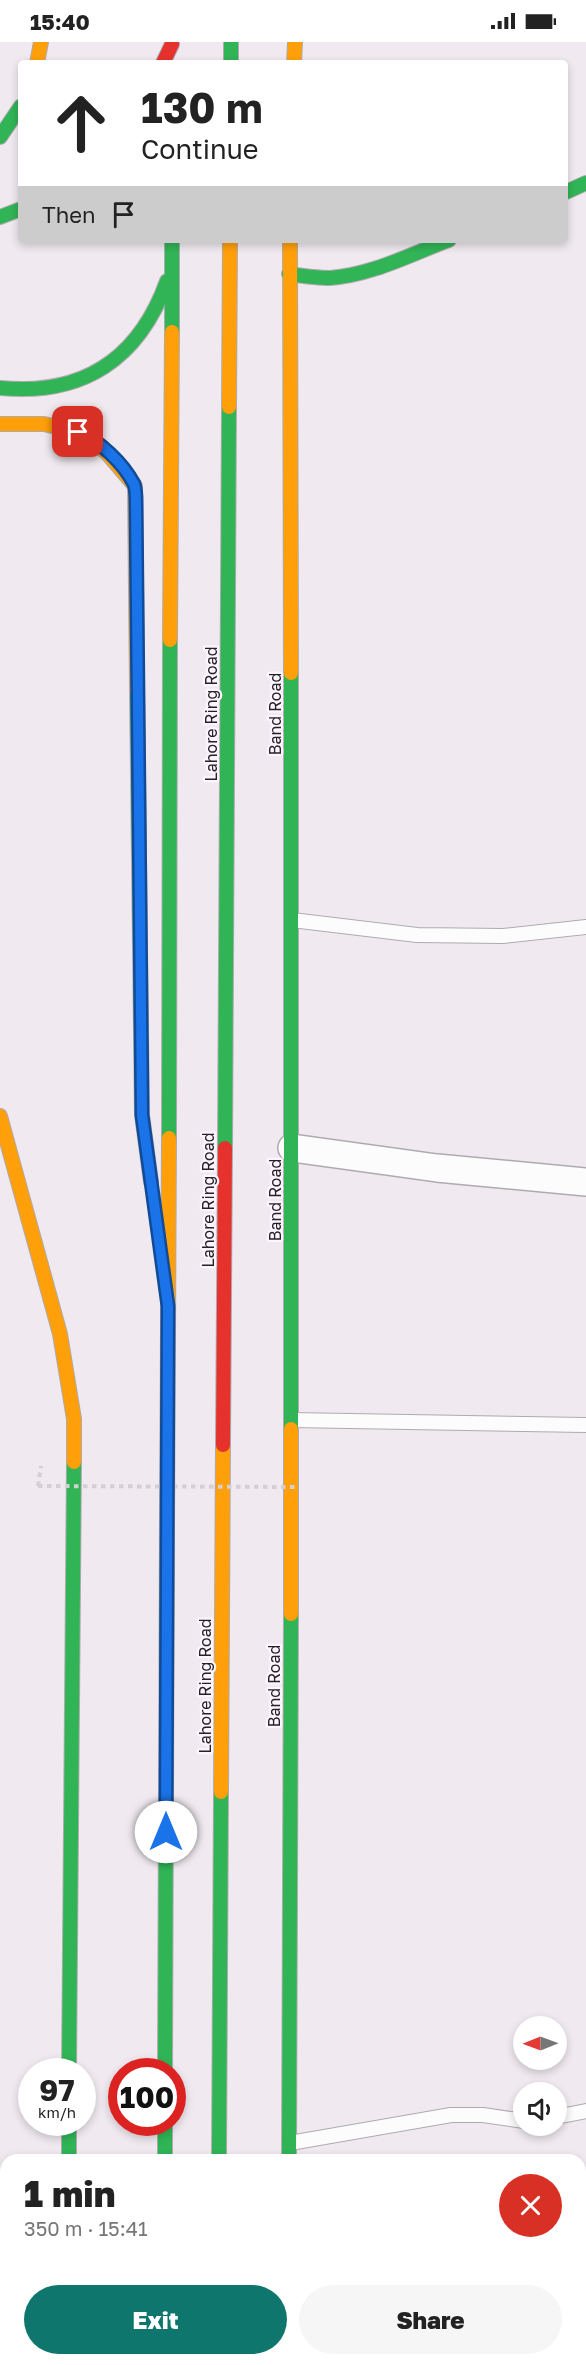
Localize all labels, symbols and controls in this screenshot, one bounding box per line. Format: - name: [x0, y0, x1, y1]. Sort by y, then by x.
- text: 15:40: [30, 8, 90, 35]
- text: 130 m: [141, 82, 263, 132]
- icon: ahead: [42, 84, 120, 162]
- text: Continue: [141, 133, 259, 165]
- icon: arrive: [107, 198, 140, 231]
- text: Then: [42, 201, 95, 228]
- pin: [52, 406, 103, 457]
- icon: arrive: [61, 415, 94, 448]
- street label: Lahore Ring Road: [201, 646, 221, 782]
- street label: Band Road: [265, 673, 285, 755]
- street label: Lahore Ring Road: [198, 1132, 218, 1268]
- street label: Band Road: [265, 1159, 285, 1241]
- street label: Lahore Ring Road: [195, 1618, 215, 1754]
- street label: Band Road: [264, 1645, 284, 1727]
- position arrow: [134, 1800, 198, 1864]
- north arrow: [513, 2016, 567, 2070]
- map controls: [513, 2016, 567, 2136]
- speed limit sign: 100: [108, 2058, 186, 2136]
- text: 97: [39, 2072, 75, 2108]
- button: sound: [513, 2082, 567, 2136]
- text: km/h: [38, 2103, 76, 2121]
- text: 1 min: [24, 2172, 115, 2215]
- button: close: [499, 2174, 562, 2237]
- text: 350 m · 15:41: [24, 2216, 148, 2240]
- button: Exit: [24, 2285, 287, 2354]
- button: Share: [299, 2285, 562, 2354]

